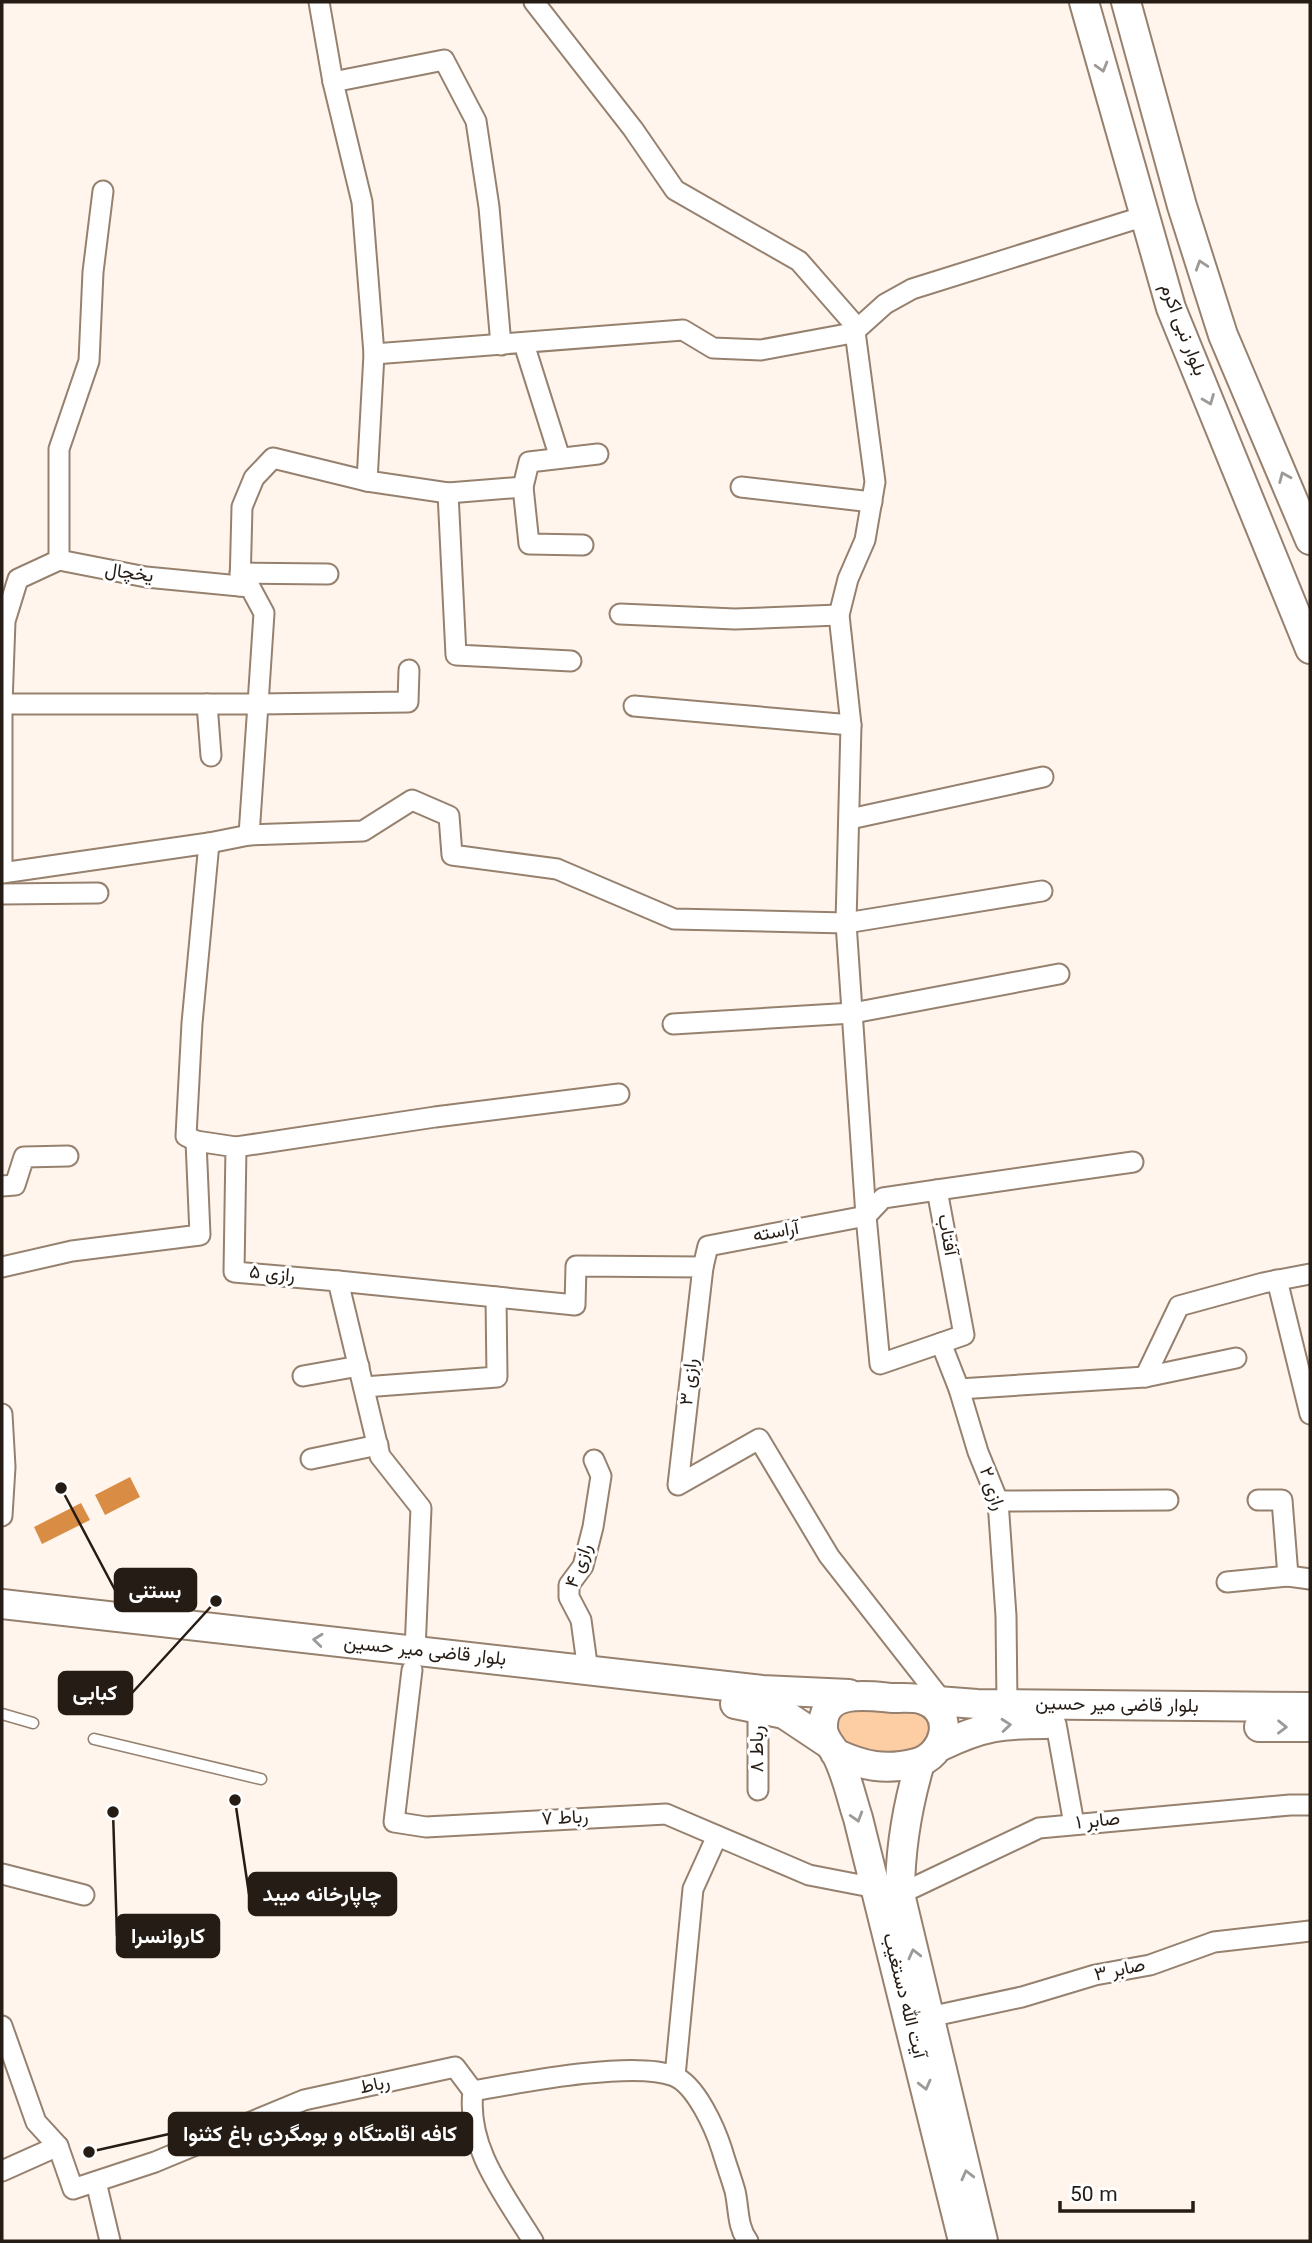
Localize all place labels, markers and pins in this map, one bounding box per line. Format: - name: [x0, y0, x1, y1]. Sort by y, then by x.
- callout: بستنی: [115, 1569, 196, 1611]
- callout: کبابی: [59, 1672, 132, 1714]
- callout: چاپارخانه میبد: [249, 1873, 396, 1915]
- callout: کاروانسرا: [117, 1915, 219, 1957]
- callout: کافه اقامتگاه و بومگردی باغ کثنوا: [169, 2113, 472, 2155]

